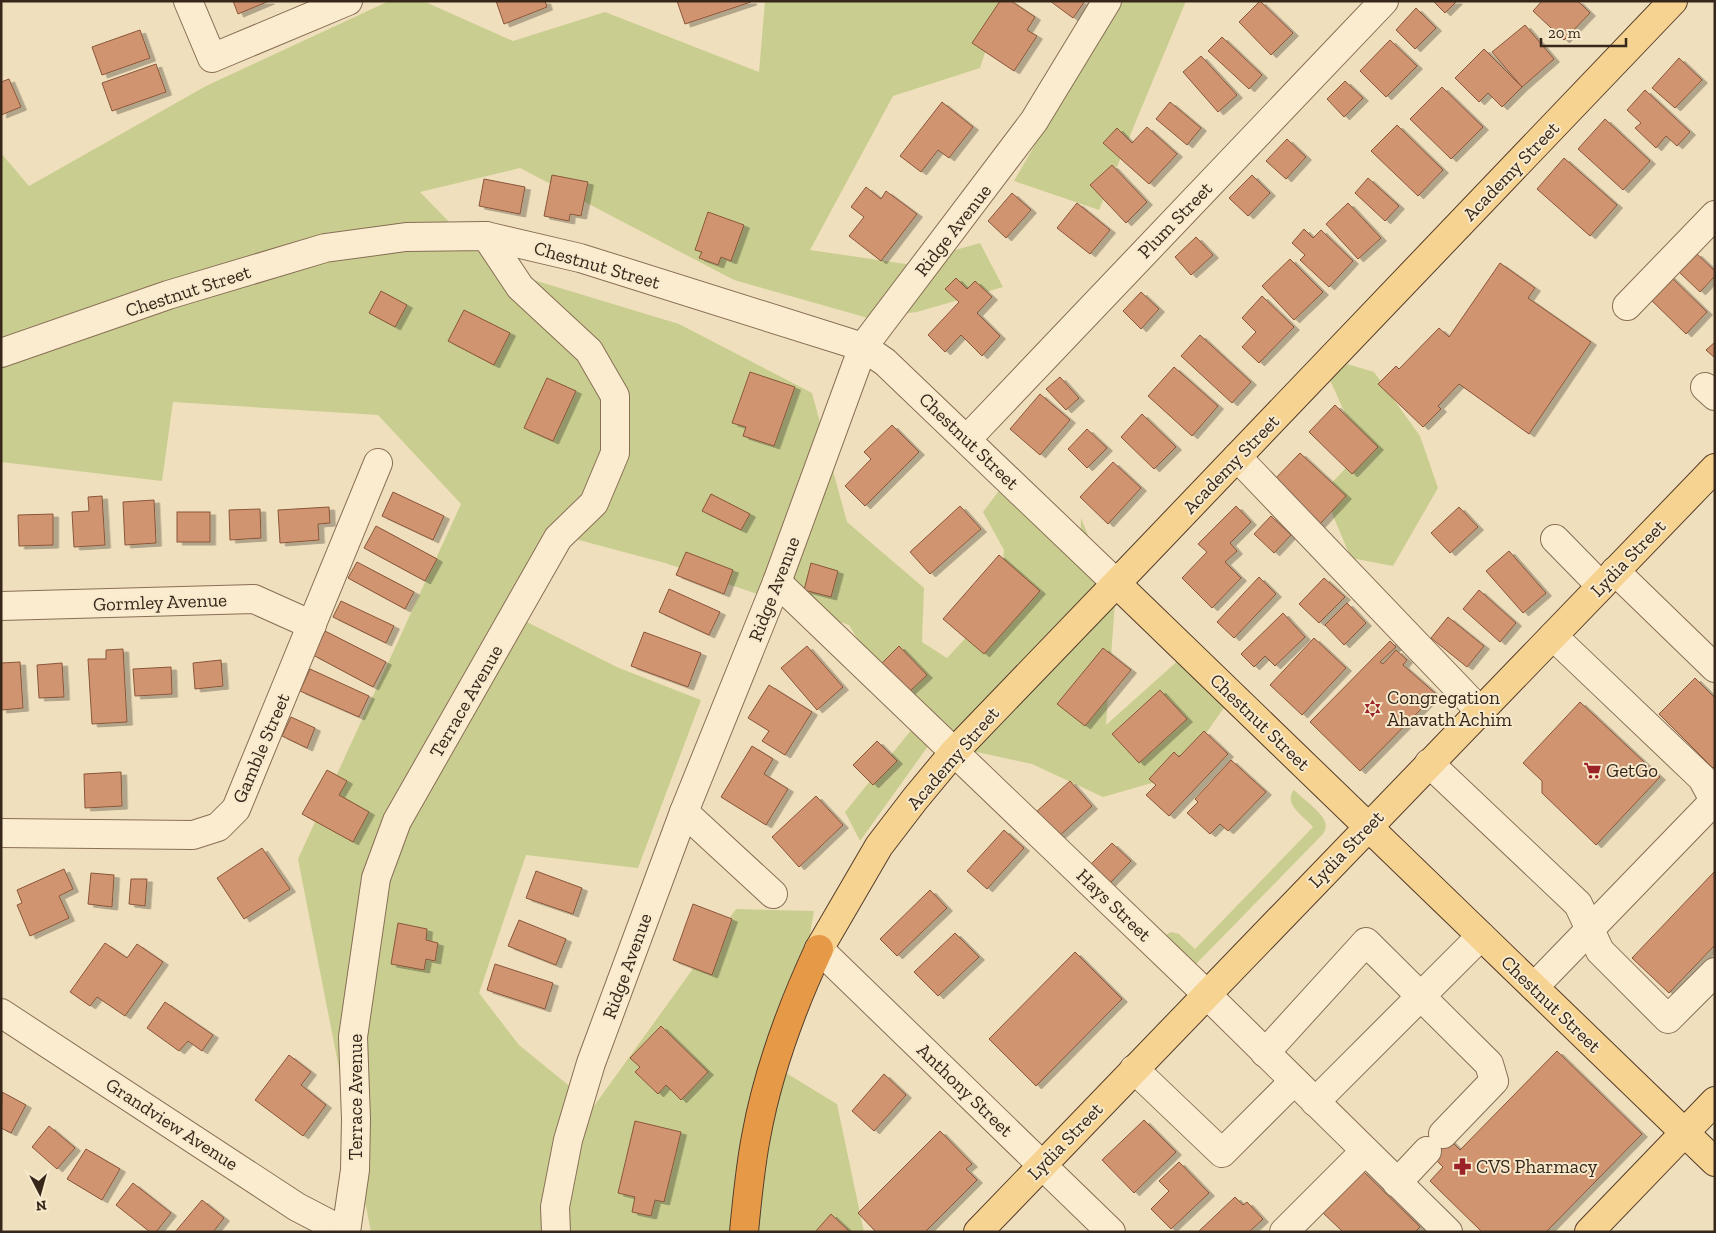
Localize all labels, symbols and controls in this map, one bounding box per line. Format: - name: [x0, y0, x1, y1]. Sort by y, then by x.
- scale bar: [1541, 15, 1626, 47]
- text: 20 m: [1548, 24, 1581, 42]
- street label: Academy Street: [1458, 117, 1564, 225]
- street label: Plum Street: [1133, 177, 1217, 263]
- street label: Ridge Avenue: [910, 179, 996, 281]
- street label: Chestnut Street: [531, 236, 663, 294]
- street label: Chestnut Street: [123, 260, 253, 322]
- street label: Chestnut Street: [914, 388, 1024, 494]
- street label: Academy Street: [1178, 410, 1284, 518]
- street label: Lydia Street: [1586, 515, 1670, 601]
- street label: Ridge Avenue: [743, 533, 805, 645]
- street label: Gormley Avenue: [93, 588, 227, 616]
- street label: Terrace Avenue: [424, 641, 508, 761]
- street label: Chestnut Street: [1205, 669, 1315, 775]
- place label: Congregation Ahavath Achim: [1387, 686, 1513, 731]
- street label: Gamble Street: [228, 690, 294, 806]
- synagogue icon: Congregation Ahavath Achim: [1363, 698, 1383, 718]
- street label: Academy Street: [902, 702, 1004, 814]
- place label: GetGo: [1606, 759, 1658, 782]
- supermarket icon: GetGo: [1582, 760, 1602, 780]
- street label: Lydia Street: [1304, 806, 1388, 892]
- street label: Hays Street: [1072, 864, 1156, 946]
- street label: Ridge Avenue: [597, 910, 657, 1022]
- street label: Chestnut Street: [1496, 951, 1606, 1057]
- street label: Terrace Avenue: [344, 1034, 367, 1160]
- street label: Anthony Street: [912, 1038, 1018, 1142]
- street label: Grandview Avenue: [101, 1073, 243, 1175]
- street label: Lydia Street: [1023, 1098, 1107, 1184]
- place label: CVS Pharmacy: [1476, 1155, 1598, 1178]
- pharmacy icon: CVS Pharmacy: [1452, 1156, 1472, 1176]
- north arrow: [15, 1168, 65, 1218]
- text: N: [35, 1196, 47, 1214]

